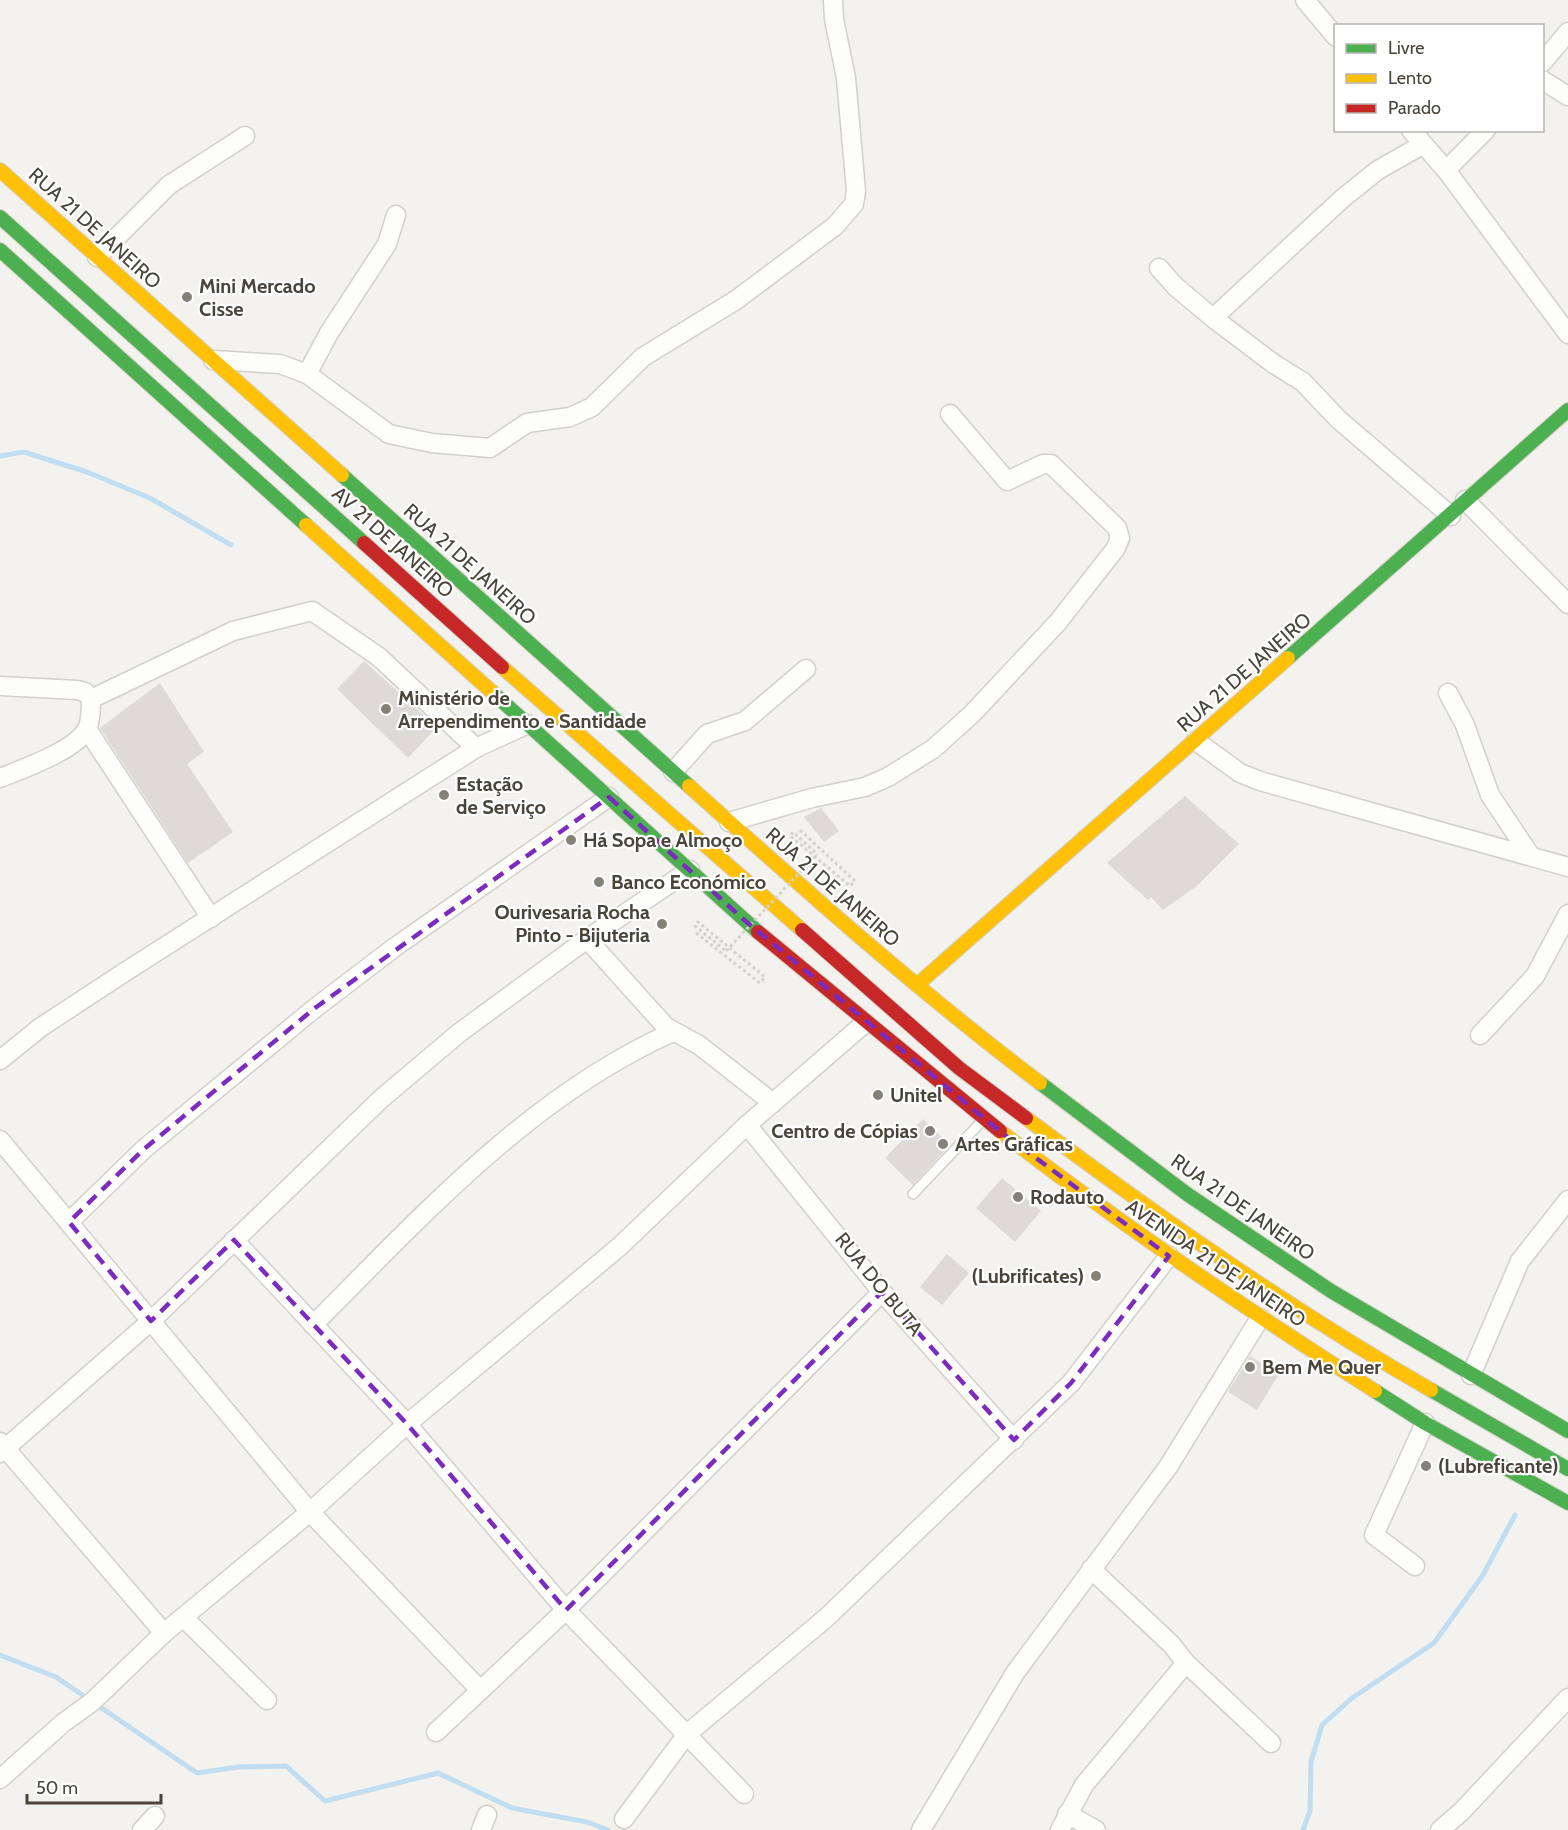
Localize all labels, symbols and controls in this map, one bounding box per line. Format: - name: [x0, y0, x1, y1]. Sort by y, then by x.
- legend: [1334, 24, 1544, 132]
- text: Livre: [1388, 37, 1424, 59]
- text: Lento: [1388, 67, 1432, 89]
- text: Parado: [1388, 97, 1441, 119]
- street label: RUA 21 DE JANEIRO: [24, 162, 166, 294]
- place label: Mini Mercado Cisse: [199, 274, 316, 321]
- marker: Mini Mercado Cisse: [180, 290, 194, 304]
- street label: AV 21 DE JANEIRO: [327, 481, 459, 603]
- street label: RUA 21 DE JANEIRO: [399, 498, 541, 630]
- street label: RUA 21 DE JANEIRO: [1172, 607, 1316, 737]
- place label: Ministério de Arrependimento e Santidade: [398, 686, 646, 733]
- marker: Ministério de Arrependimento e Santidade: [379, 702, 393, 716]
- place label: Estação de Serviço: [456, 772, 546, 819]
- marker: Estação de Serviço: [437, 788, 451, 802]
- street label: RUA 21 DE JANEIRO: [761, 822, 905, 952]
- place label: Há Sopa e Almoço: [583, 828, 742, 852]
- marker: Há Sopa e Almoço: [564, 833, 578, 847]
- place label: Banco Económico: [611, 870, 766, 894]
- marker: Banco Económico: [592, 875, 606, 889]
- place label: Ourivesaria Rocha Pinto - Bijuteria: [495, 900, 650, 947]
- marker: Ourivesaria Rocha Pinto - Bijuteria: [655, 917, 669, 931]
- place label: Unitel: [890, 1083, 942, 1107]
- marker: Unitel: [871, 1088, 885, 1102]
- place label: Centro de Cópias: [771, 1119, 918, 1143]
- marker: Centro de Cópias: [923, 1124, 937, 1138]
- place label: Artes Gráficas: [955, 1132, 1073, 1156]
- marker: Artes Gráficas: [936, 1137, 950, 1151]
- street label: RUA 21 DE JANEIRO: [1167, 1148, 1319, 1266]
- place label: Rodauto: [1030, 1185, 1104, 1209]
- marker: Rodauto: [1011, 1190, 1025, 1204]
- street label: AVENIDA 21 DE JANEIRO: [1122, 1194, 1310, 1332]
- street label: RUA DO BUTA: [830, 1228, 928, 1341]
- place label: (Lubrificates): [971, 1264, 1084, 1288]
- marker: (Lubrificates): [1089, 1269, 1103, 1283]
- place label: Bem Me Quer: [1262, 1355, 1381, 1379]
- marker: Bem Me Quer: [1243, 1360, 1257, 1374]
- place label: (Lubreficante): [1438, 1454, 1558, 1478]
- marker: (Lubreficante): [1419, 1459, 1433, 1473]
- scale bar: [27, 1767, 160, 1805]
- text: 50 m: [36, 1777, 78, 1799]

